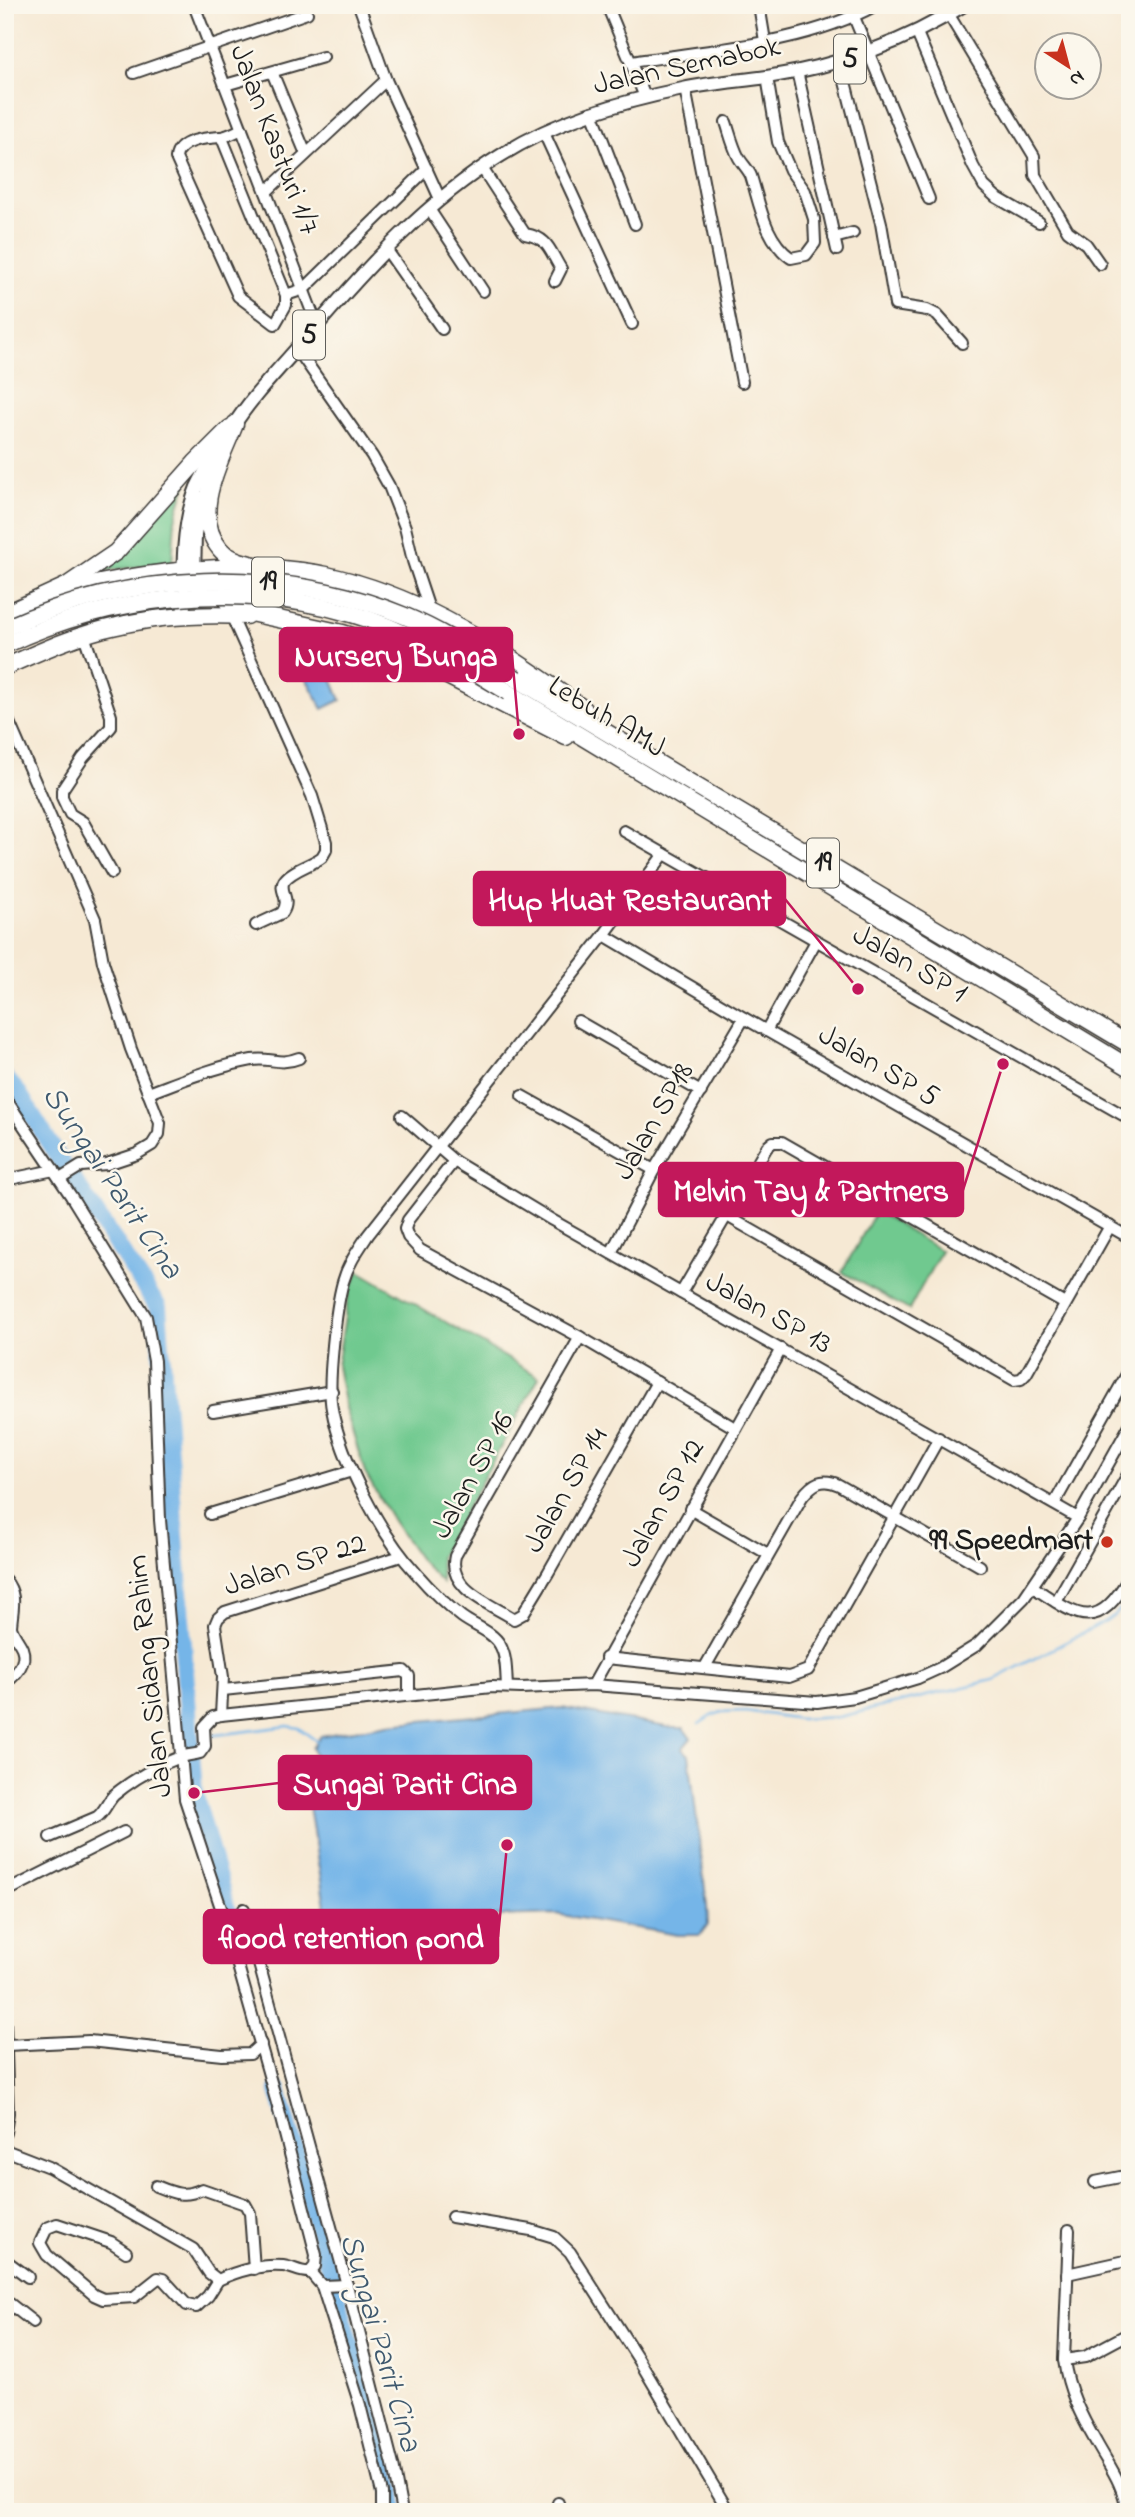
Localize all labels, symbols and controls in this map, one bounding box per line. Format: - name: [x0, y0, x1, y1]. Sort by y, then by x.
- street label: Jalan Semabok: [589, 26, 785, 108]
- north arrow: [1034, 32, 1104, 102]
- road number: 5: [834, 34, 866, 84]
- street label: Jalan Kasturi 1/7: [216, 38, 330, 242]
- text: N: [1063, 63, 1090, 93]
- road number: 5: [293, 310, 325, 360]
- road number: 19: [252, 558, 284, 606]
- callout: Nursery Bunga: [280, 628, 512, 681]
- text: Nursery Bunga: [294, 635, 498, 683]
- street label: Lebuh AMJ: [539, 666, 673, 770]
- road number: 19: [807, 838, 839, 888]
- callout: Hup Huat Restaurant: [474, 872, 785, 925]
- text: Hup Huat Restaurant: [488, 879, 772, 926]
- street label: Jalan SP 1: [843, 914, 975, 1016]
- street label: Jalan SP 5: [809, 1014, 947, 1120]
- street label: Jalan SP18: [603, 1055, 707, 1189]
- water label: Sungai Parit Cina: [29, 1077, 194, 1290]
- callout: Melvin Tay & Partners: [659, 1163, 963, 1216]
- text: Melvin Tay & Partners: [673, 1170, 949, 1218]
- street label: Jalan SP 13: [697, 1261, 839, 1367]
- street label: Jalan SP 16: [421, 1404, 527, 1548]
- street label: Jalan SP 14: [513, 1420, 621, 1562]
- street label: Jalan SP 12: [611, 1432, 717, 1576]
- place label: 99 Speedmart: [928, 1520, 1094, 1564]
- street label: Jalan SP 22: [219, 1522, 372, 1610]
- marker: 99 Speedmart: [1099, 1534, 1115, 1550]
- street label: Jalan Sidang Rahim: [116, 1553, 186, 1799]
- callout: Sungai Parit Cina: [279, 1756, 531, 1809]
- text: Sungai Parit Cina: [293, 1763, 517, 1811]
- callout: flood retention pond: [204, 1910, 498, 1963]
- text: flood retention pond: [217, 1917, 484, 1964]
- water label: Sungai Parit Cina: [325, 2229, 433, 2458]

